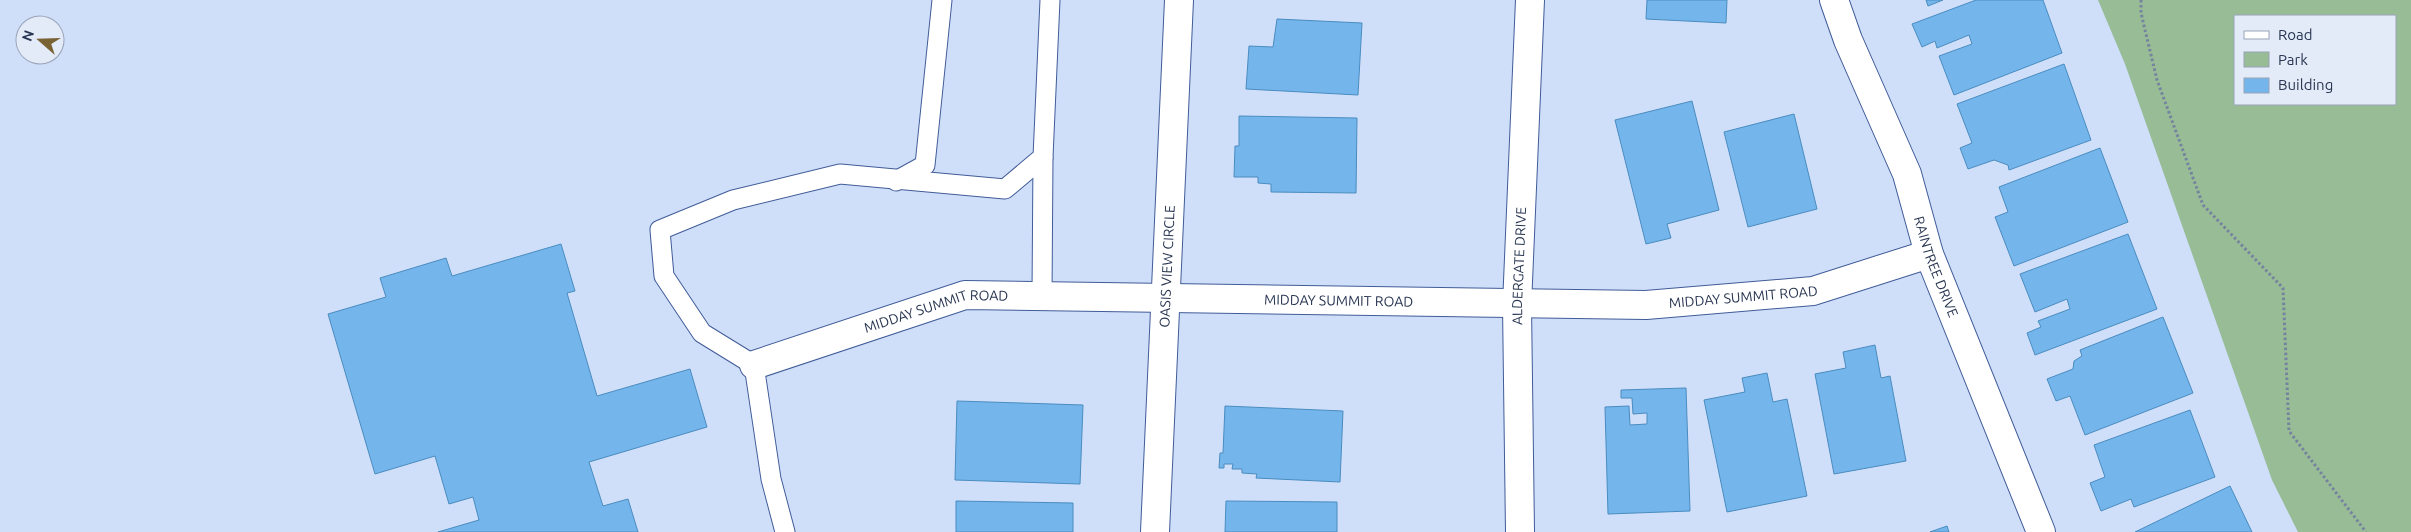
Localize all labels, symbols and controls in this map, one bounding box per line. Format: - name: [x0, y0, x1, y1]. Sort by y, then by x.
- north arrow: [15, 15, 65, 65]
- legend: [2234, 15, 2396, 105]
- text: Road: [2278, 26, 2313, 43]
- text: N: [18, 28, 37, 43]
- text: Park: [2278, 51, 2308, 68]
- text: Building: [2278, 76, 2333, 93]
- street label: OASIS VIEW CIRCLE: [1156, 205, 1178, 328]
- street label: ALDERGATE DRIVE: [1509, 207, 1529, 325]
- street label: RAINTREE DRIVE: [1911, 214, 1962, 320]
- street label: MIDDAY SUMMIT ROAD: [1668, 283, 1818, 311]
- street label: MIDDAY SUMMIT ROAD: [862, 287, 1008, 336]
- street label: MIDDAY SUMMIT ROAD: [1264, 291, 1413, 310]

